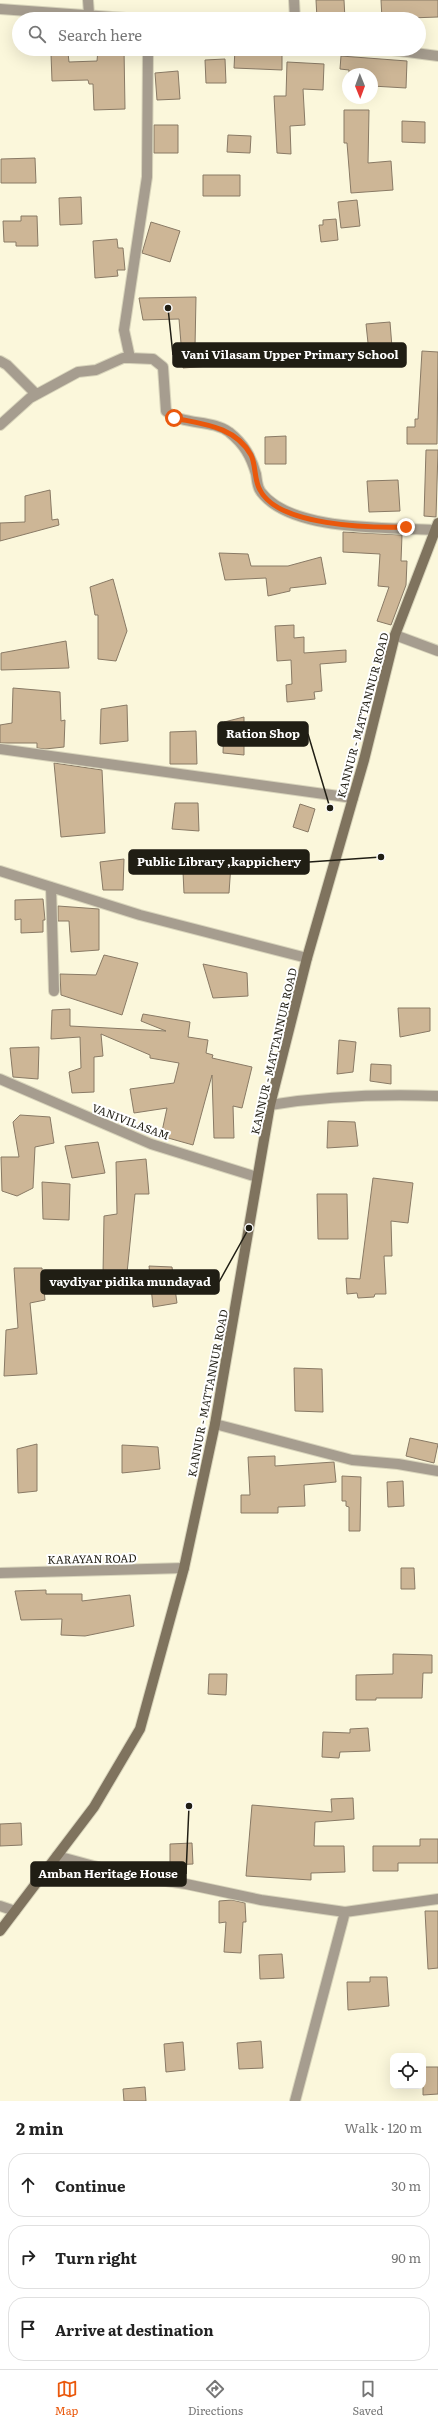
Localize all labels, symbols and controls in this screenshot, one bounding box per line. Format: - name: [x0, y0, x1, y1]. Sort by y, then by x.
- search box: [12, 12, 426, 56]
- icon: search: [26, 23, 48, 45]
- text: Search here: [58, 23, 142, 46]
- north arrow: [342, 68, 378, 104]
- callout: Vani Vilasam Upper Primary School: [173, 343, 406, 367]
- text: Vani Vilasam Upper Primary School: [181, 345, 399, 363]
- route start: [165, 409, 183, 427]
- route end: [397, 518, 415, 536]
- street label: KANNUR - MATTANNUR ROAD: [332, 631, 392, 799]
- callout: Ration Shop: [218, 722, 308, 746]
- text: Ration Shop: [226, 724, 300, 742]
- callout: Public Library ,kappichery: [129, 850, 309, 874]
- text: Public Library ,kappichery: [137, 852, 302, 870]
- street label: KANNUR - MATTANNUR ROAD: [246, 966, 300, 1136]
- street label: VANIVILASAM: [90, 1099, 172, 1143]
- callout: vaydiyar pidika mundayad: [41, 1270, 219, 1294]
- text: vaydiyar pidika mundayad: [49, 1272, 211, 1290]
- street label: KANNUR - MATTANNUR ROAD: [183, 1308, 231, 1478]
- street label: KARAYAN ROAD: [47, 1549, 137, 1567]
- callout: Amban Heritage House: [31, 1862, 186, 1886]
- text: Amban Heritage House: [38, 1864, 178, 1882]
- map controls: [390, 2053, 426, 2089]
- button: locate: [390, 2053, 426, 2089]
- text: 2 min: [16, 2115, 64, 2140]
- text: Walk · 120 m: [345, 2118, 422, 2137]
- icon: ahead: [17, 2174, 39, 2196]
- text: Continue: [55, 2174, 125, 2197]
- text: 30 m: [391, 2176, 421, 2195]
- icon: right: [17, 2246, 39, 2268]
- text: Turn right: [55, 2246, 137, 2269]
- text: 90 m: [391, 2248, 421, 2267]
- icon: arrive: [17, 2318, 39, 2340]
- text: Arrive at destination: [55, 2318, 214, 2341]
- tab: Map: [55, 2378, 78, 2418]
- tab: Directions: [188, 2378, 243, 2418]
- tab: Saved: [353, 2378, 383, 2418]

